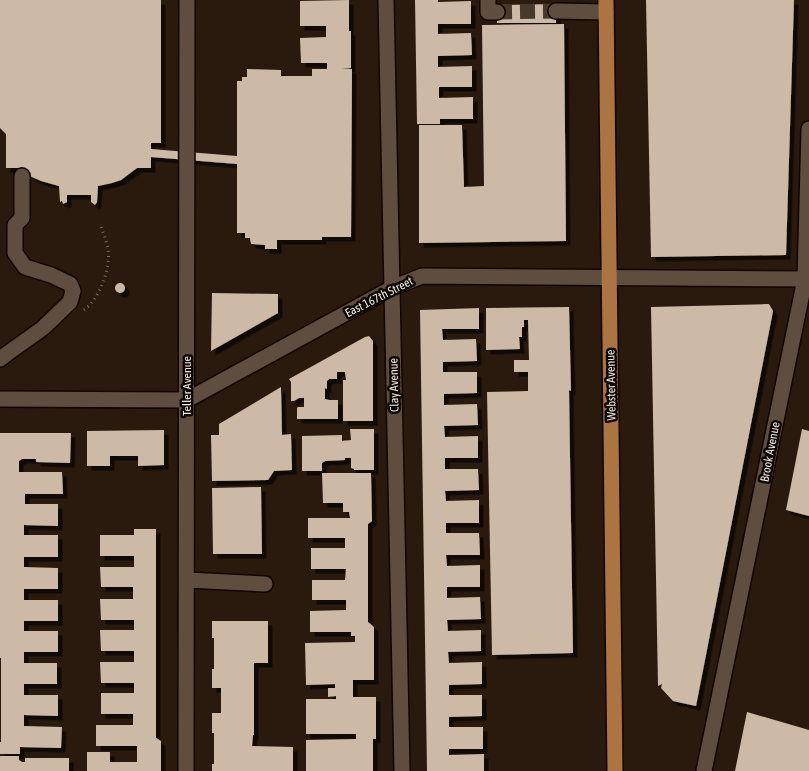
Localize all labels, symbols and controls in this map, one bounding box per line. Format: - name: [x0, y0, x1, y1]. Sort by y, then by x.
- street label: East 167th Street: [343, 274, 416, 320]
- street label: Webster Avenue: [603, 349, 619, 421]
- street label: Teller Avenue: [180, 356, 194, 416]
- street label: Clay Avenue: [387, 358, 401, 412]
- street label: Brook Avenue: [757, 421, 783, 483]

